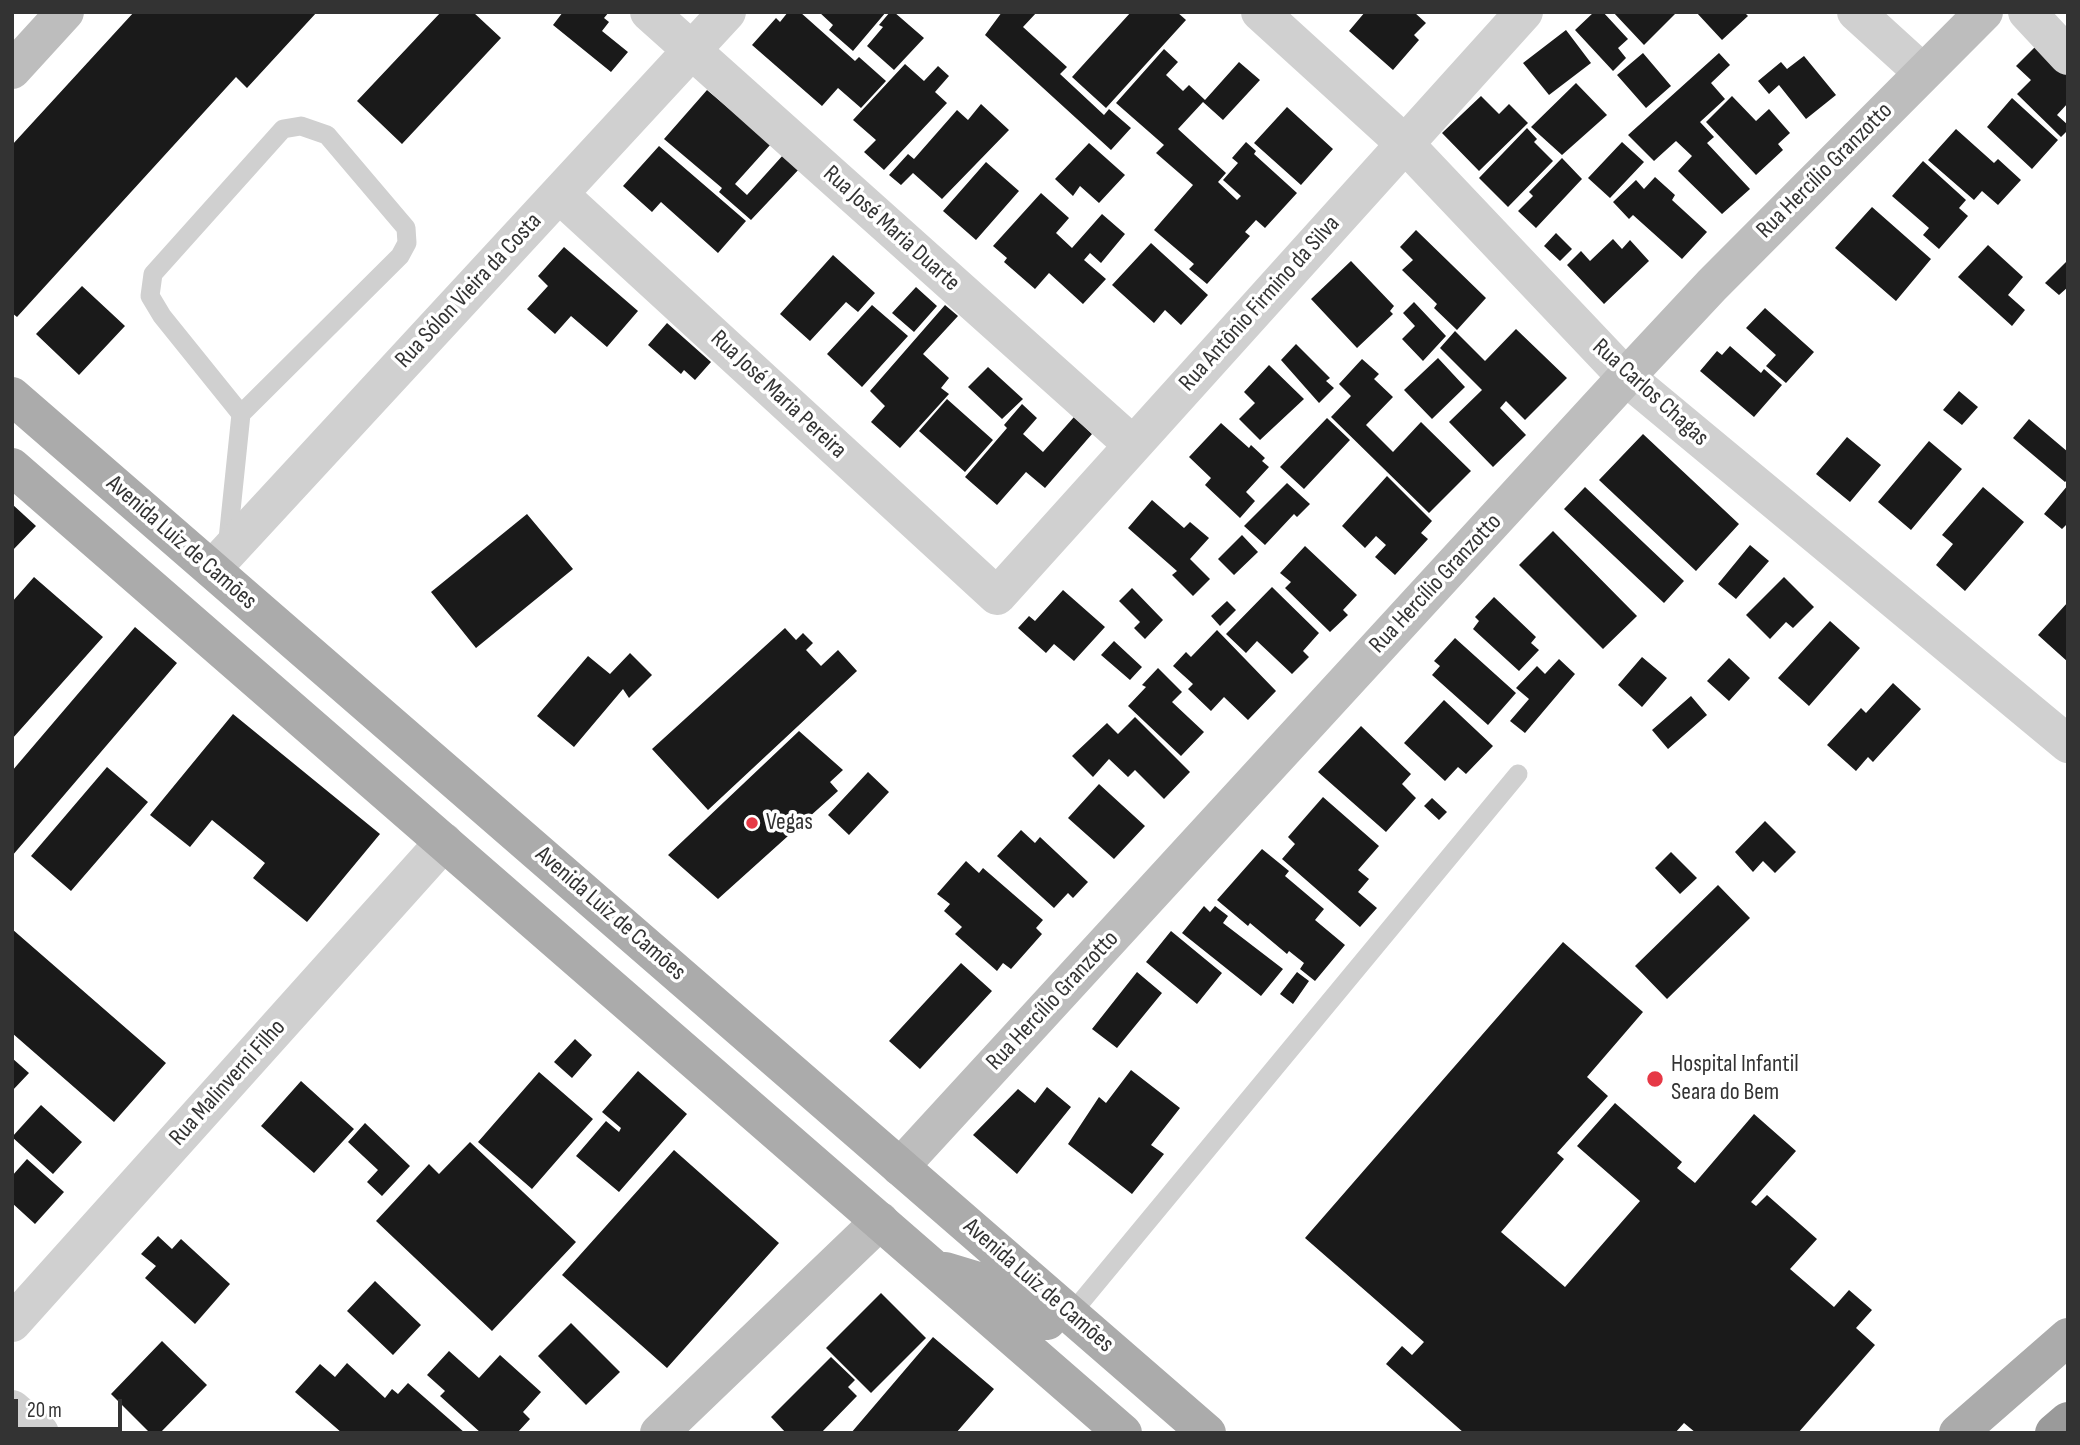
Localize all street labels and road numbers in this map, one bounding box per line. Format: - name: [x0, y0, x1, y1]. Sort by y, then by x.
- street label: Rua Hercílio Granzotto: [1751, 97, 1899, 245]
- street label: Rua José Maria Duarte: [817, 160, 965, 298]
- street label: Rua Sólon Vieira da Costa: [390, 208, 548, 374]
- street label: Rua Antônio Firmino da Silva: [1174, 210, 1346, 398]
- street label: Rua José Maria Pereira: [704, 325, 852, 465]
- street label: Rua Carlos Chagas: [1586, 333, 1714, 453]
- street label: Avenida Luiz de Camões: [100, 470, 262, 616]
- street label: Rua Hercílio Granzotto: [1364, 508, 1508, 660]
- street label: Avenida Luiz de Camões: [529, 841, 691, 987]
- street label: Rua Hercílio Granzotto: [981, 925, 1125, 1077]
- street label: Rua Malinverni Filho: [164, 1014, 292, 1152]
- street label: Avenida Luiz de Camões: [957, 1213, 1119, 1359]

